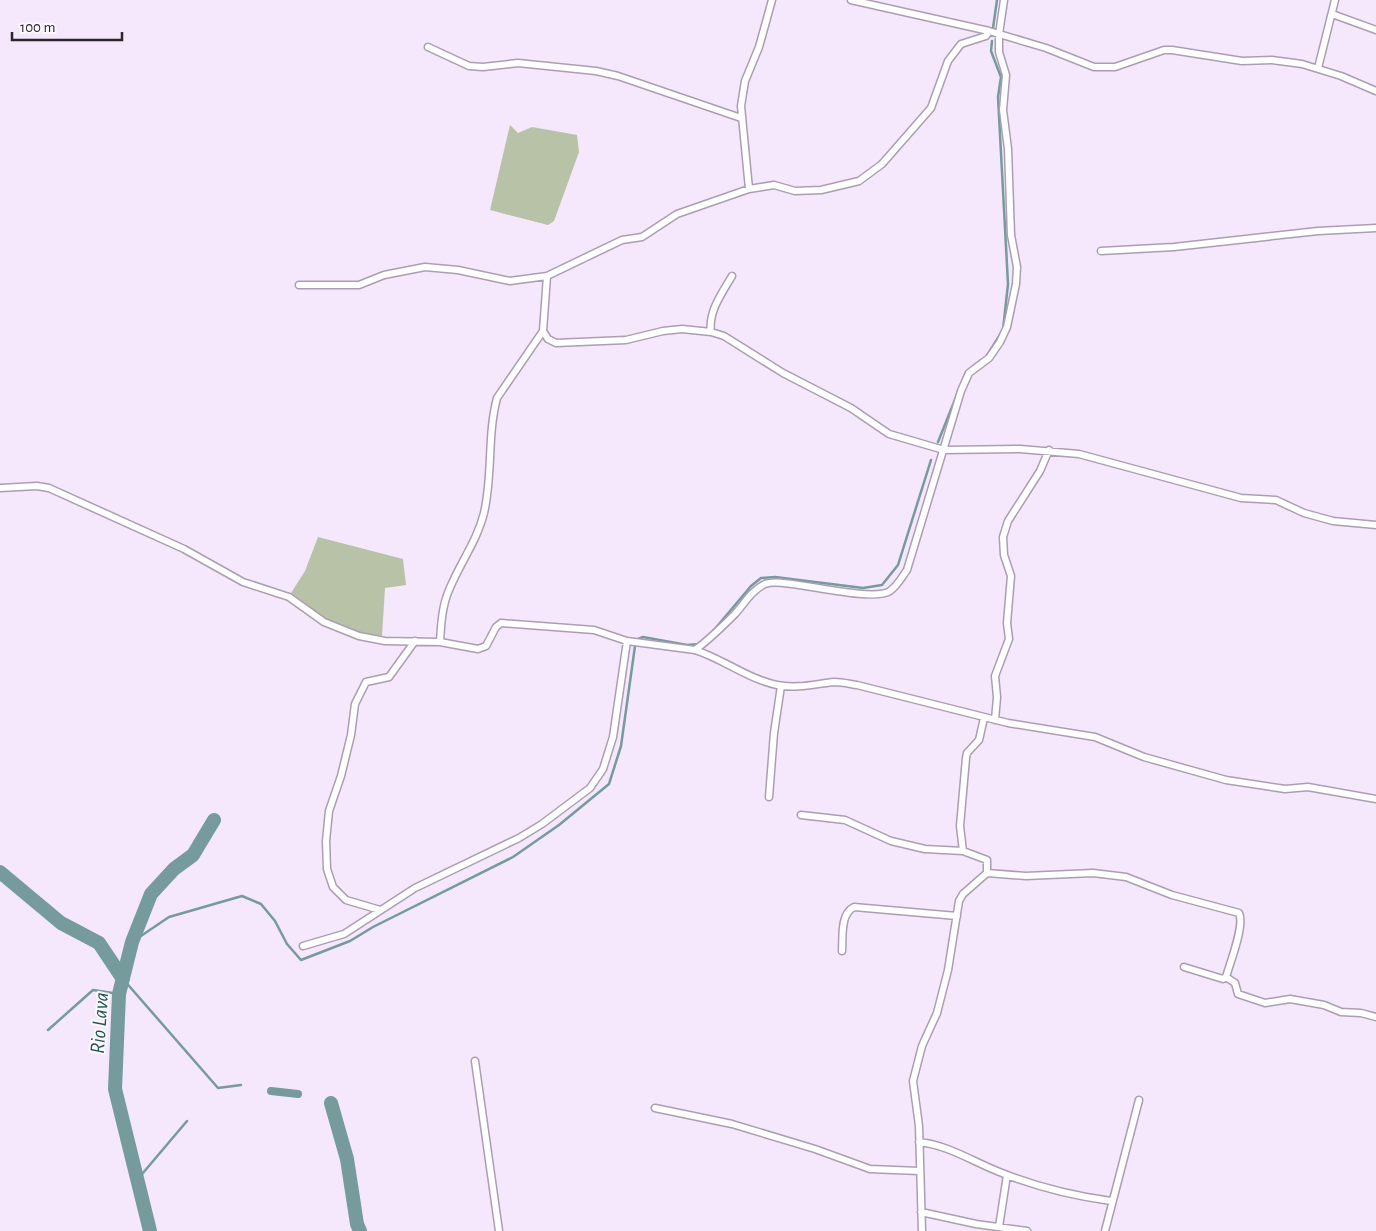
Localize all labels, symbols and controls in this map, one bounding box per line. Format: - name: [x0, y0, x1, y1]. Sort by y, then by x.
- scale bar: [12, 10, 122, 42]
- text: 100 m: [20, 20, 55, 35]
- water label: Rio Lava: [87, 991, 112, 1055]

